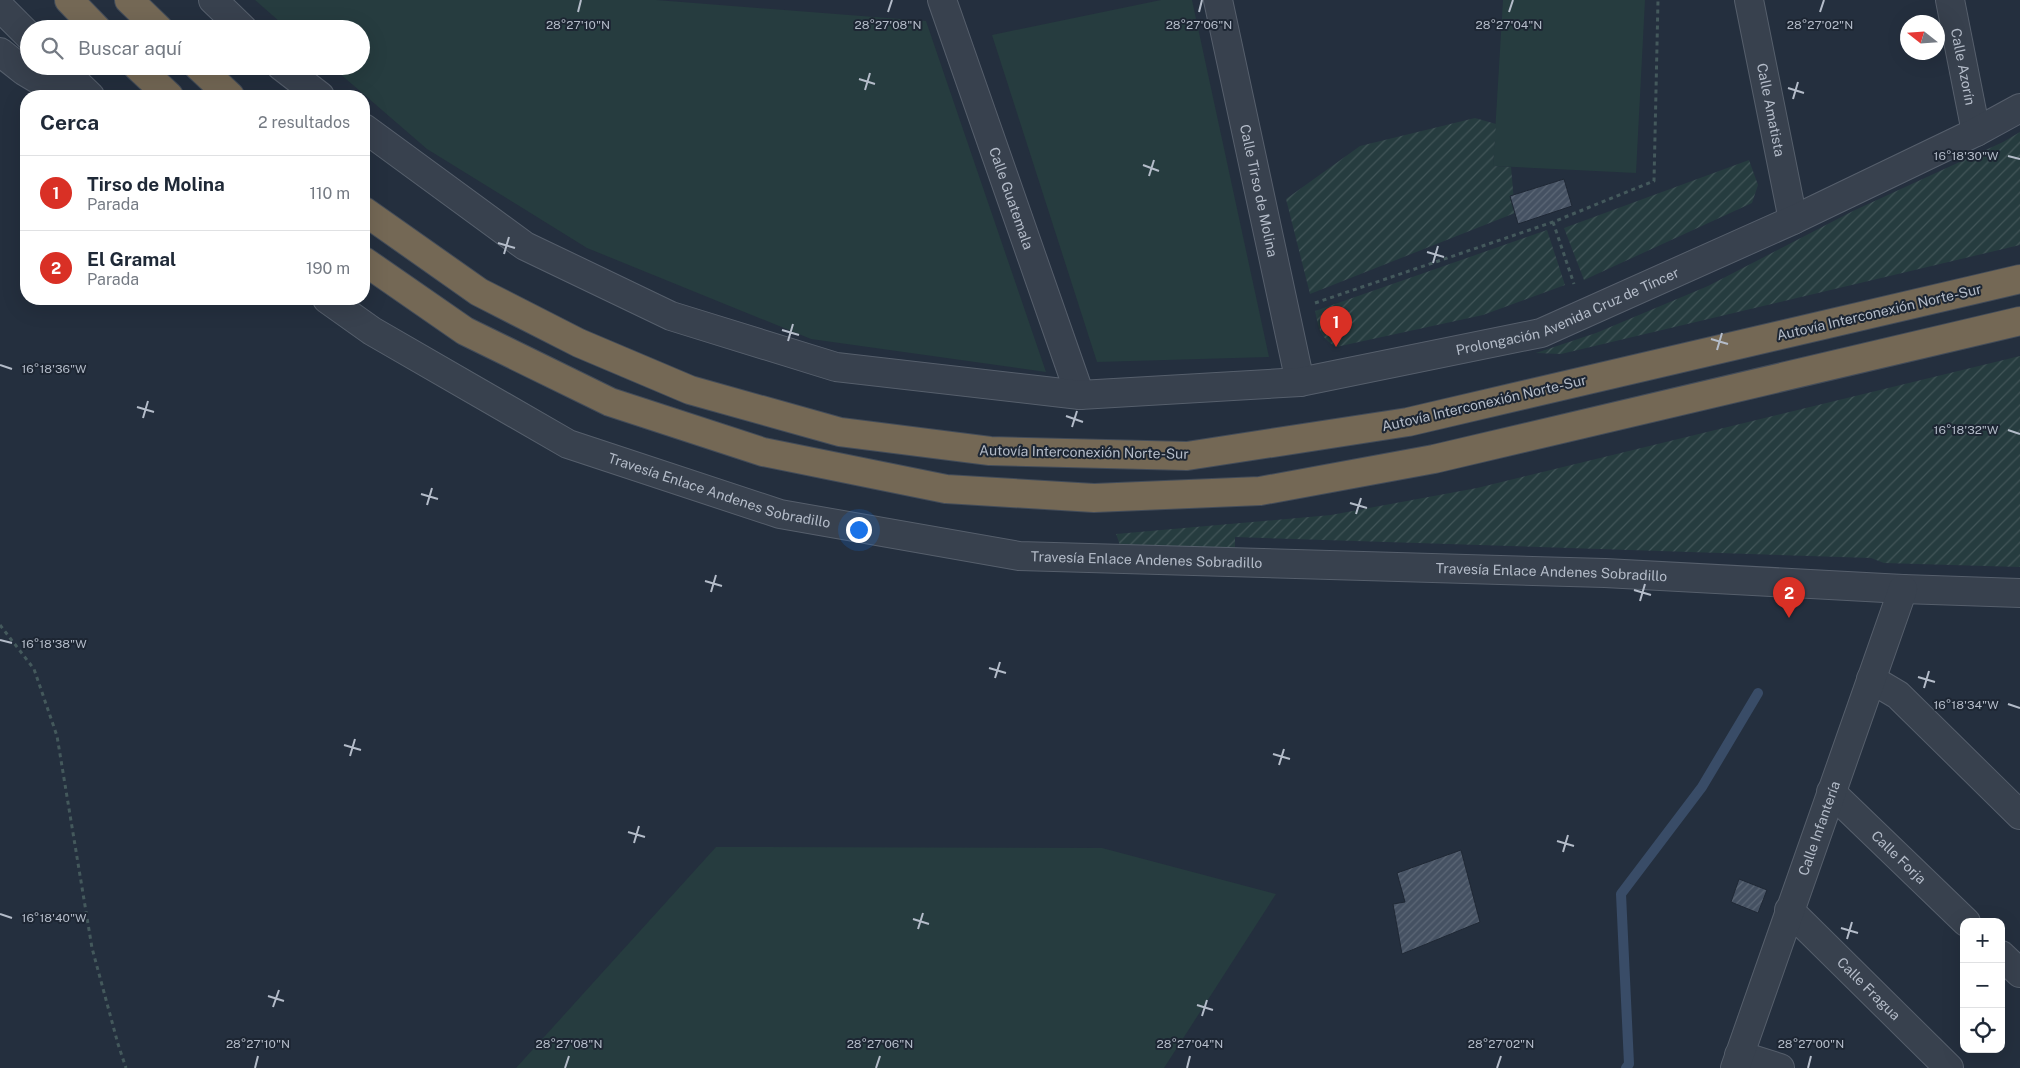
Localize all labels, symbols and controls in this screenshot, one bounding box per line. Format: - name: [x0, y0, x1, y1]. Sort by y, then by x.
- north arrow: [1900, 15, 1945, 60]
- text: 28°27'10"N: [546, 18, 610, 32]
- text: 28°27'08"N: [854, 18, 922, 32]
- text: 28°27'06"N: [1166, 18, 1232, 32]
- text: 28°27'04"N: [1476, 18, 1542, 32]
- text: 28°27'02"N: [1787, 18, 1853, 32]
- search box: [20, 20, 370, 75]
- street label: Calle Azorín: [1948, 27, 1979, 107]
- icon: search: [38, 34, 66, 62]
- text: Buscar aquí: [78, 37, 182, 59]
- street label: Calle Amatista: [1754, 62, 1788, 158]
- text: Cerca: [40, 110, 99, 135]
- text: 2 resultados: [258, 113, 350, 132]
- street label: Calle Tirso de Molina: [1237, 123, 1281, 259]
- street label: Calle Guatemala: [986, 145, 1037, 252]
- text: 16°18'30"W: [1934, 149, 1999, 163]
- text: Tirso de Molina: [87, 173, 225, 195]
- text: 1: [53, 184, 59, 203]
- text: 110 m: [309, 184, 350, 203]
- text: Parada: [87, 195, 139, 214]
- text: El Gramal: [87, 248, 176, 270]
- text: 2: [51, 259, 61, 278]
- text: 190 m: [306, 259, 350, 278]
- street label: Prolongación Avenida Cruz de Tíncer: [1454, 264, 1681, 358]
- text: Parada: [87, 270, 139, 289]
- street label: Autovía Interconexión Norte-Sur: [1775, 281, 1983, 343]
- pin: 1: [1320, 306, 1352, 347]
- text: 16°18'36"W: [21, 362, 87, 376]
- street label: Autovía Interconexión Norte-Sur: [1380, 372, 1588, 434]
- text: 16°18'32"W: [1934, 423, 1999, 437]
- street label: Autovía Interconexión Norte-Sur: [979, 442, 1189, 462]
- street label: Travesía Enlace Andenes Sobradillo: [606, 450, 832, 531]
- your location: [846, 517, 872, 543]
- street label: Travesía Enlace Andenes Sobradillo: [1031, 548, 1263, 571]
- street label: Travesía Enlace Andenes Sobradillo: [1435, 560, 1668, 584]
- pin: 2: [1773, 577, 1805, 618]
- text: 16°18'38"W: [21, 637, 87, 651]
- text: 16°18'34"W: [1933, 698, 1999, 712]
- street label: Calle Infantería: [1795, 779, 1843, 878]
- street label: Calle Forja: [1868, 827, 1929, 887]
- text: 16°18'40"W: [22, 911, 87, 925]
- map controls: [1960, 918, 2005, 1053]
- button: +: [1960, 918, 2005, 963]
- street label: Calle Fragua: [1834, 954, 1904, 1023]
- button: −: [1960, 963, 2005, 1008]
- button: locate: [1960, 1008, 2005, 1053]
- text: 28°27'10"N: [226, 1037, 290, 1051]
- text: 28°27'08"N: [535, 1037, 603, 1051]
- text: 28°27'06"N: [847, 1037, 913, 1051]
- text: 28°27'04"N: [1157, 1037, 1223, 1051]
- text: 28°27'02"N: [1468, 1037, 1534, 1051]
- text: 28°27'00"N: [1778, 1037, 1844, 1051]

